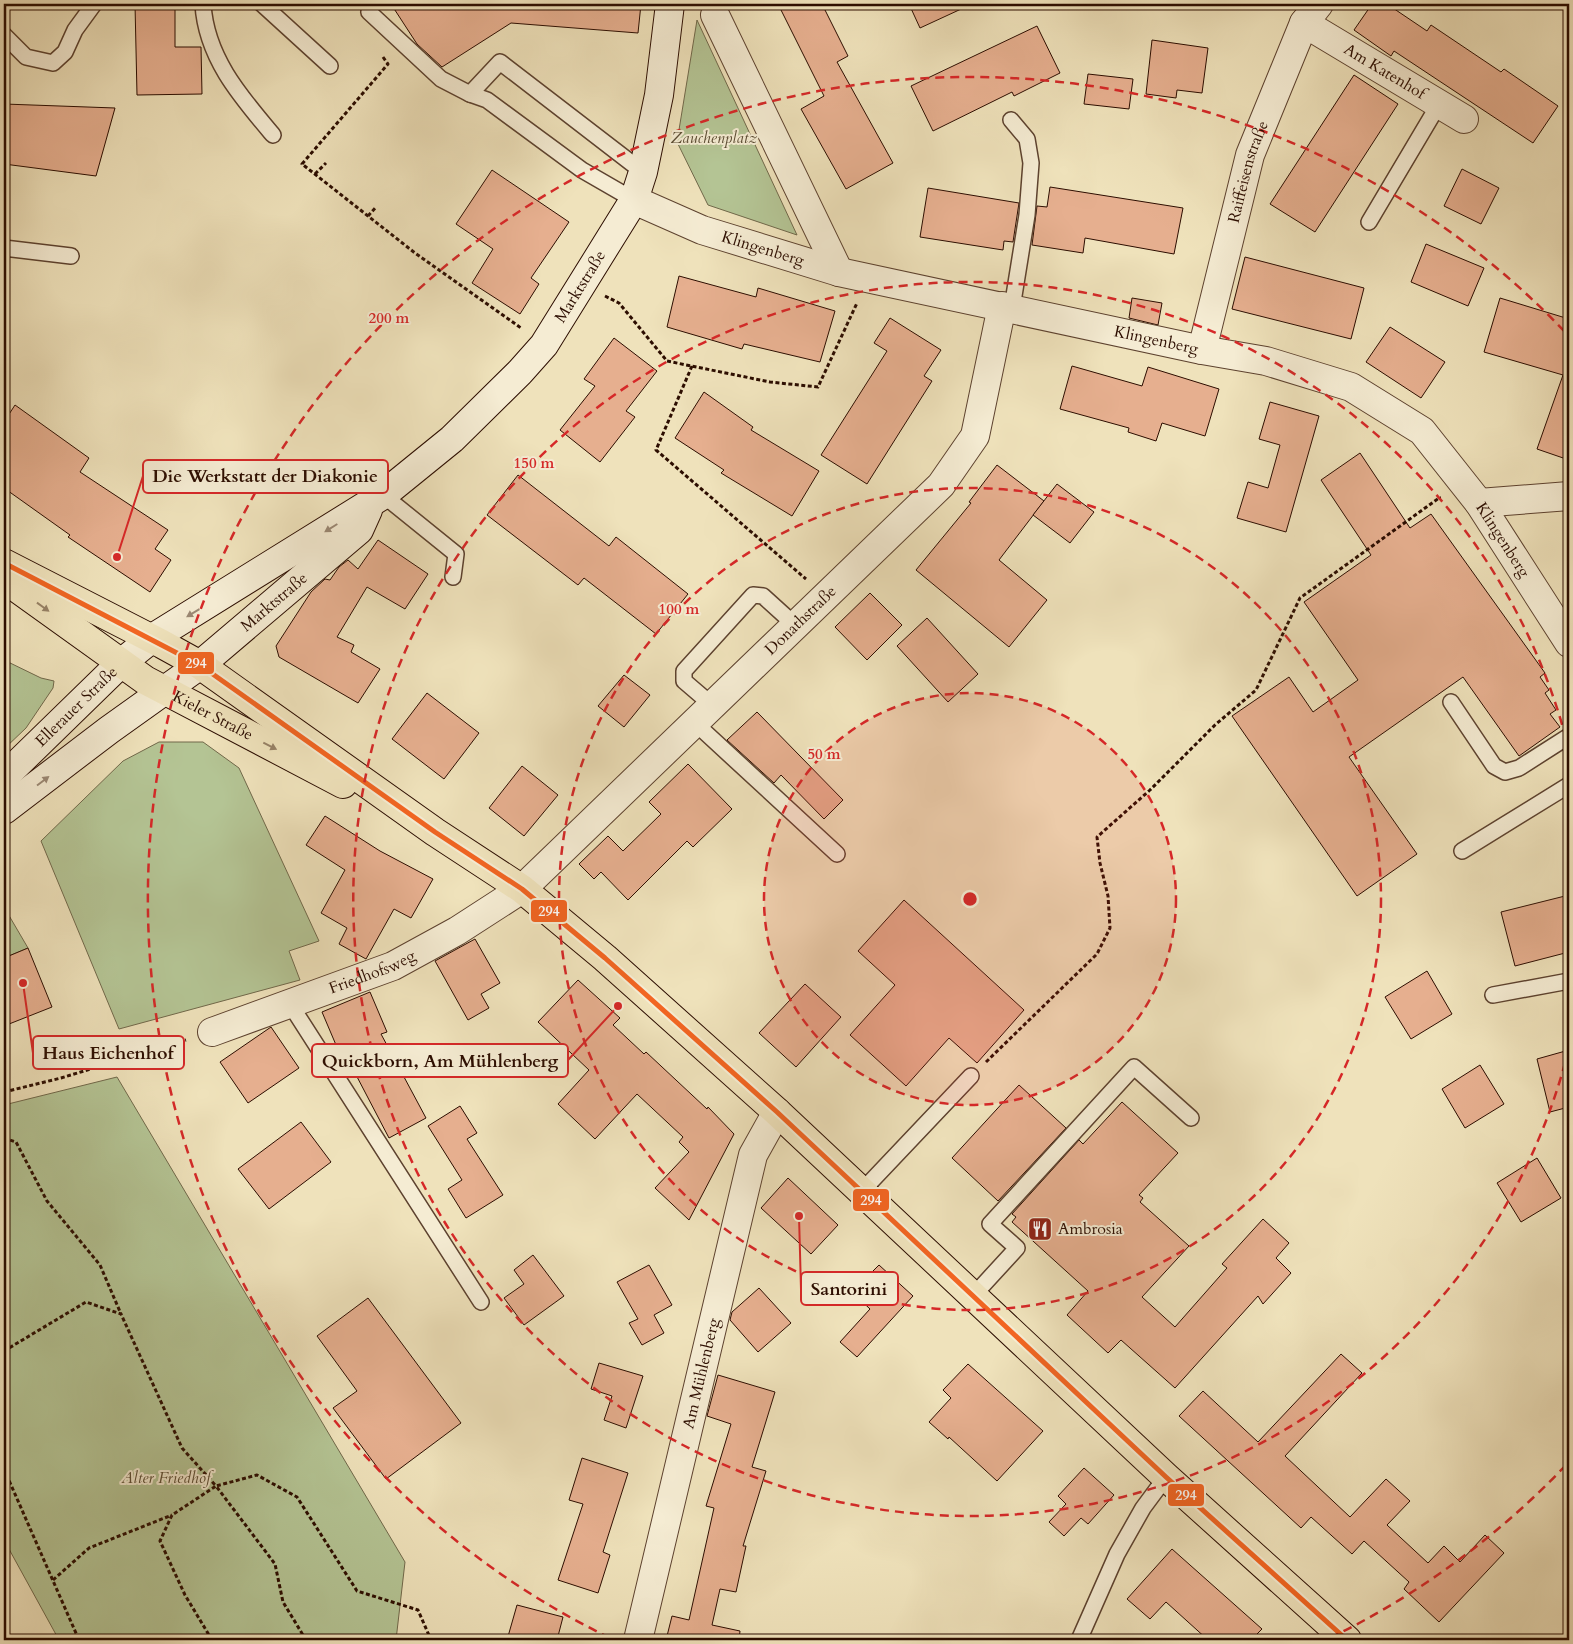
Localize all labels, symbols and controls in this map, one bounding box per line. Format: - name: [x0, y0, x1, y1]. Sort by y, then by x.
- street label: Am Katenhof: [1340, 38, 1432, 106]
- street label: Raiffeisenstraße: [1223, 118, 1274, 225]
- park label: Zauchenplatz: [671, 127, 757, 149]
- street label: Klingenberg: [719, 226, 807, 272]
- street label: Marktstraße: [549, 246, 611, 327]
- text: 200 m: [369, 308, 410, 328]
- street label: Klingenberg: [1112, 320, 1200, 360]
- text: 150 m: [514, 453, 555, 473]
- callout: Die Werkstatt der Diakonie: [143, 460, 388, 493]
- text: Die Werkstatt der Diakonie: [152, 464, 378, 489]
- street label: Klingenberg: [1470, 498, 1535, 582]
- one-way arrow: [324, 523, 337, 532]
- street label: Marktstraße: [236, 567, 312, 637]
- street label: Donathstraße: [760, 581, 841, 660]
- text: 100 m: [659, 599, 700, 619]
- one-way arrow: [36, 602, 49, 613]
- one-way arrow: [186, 609, 199, 618]
- line badge: 294: [177, 651, 215, 675]
- text: 294: [185, 654, 207, 673]
- street label: Ellerauer Straße: [30, 661, 122, 752]
- street label: Kieler Straße: [169, 685, 257, 746]
- one-way arrow: [263, 742, 278, 750]
- text: 50 m: [807, 744, 841, 764]
- one-way arrow: [36, 776, 50, 786]
- centre of rings: [961, 890, 979, 908]
- line badge: 294: [530, 899, 568, 923]
- text: 294: [538, 902, 560, 921]
- street label: Friedhofsweg: [326, 945, 420, 1000]
- callout: Haus Eichenhof: [33, 1036, 184, 1069]
- text: Haus Eichenhof: [42, 1041, 177, 1066]
- callout: Quickborn, Am Mühlenberg: [312, 1044, 568, 1077]
- text: Quickborn, Am Mühlenberg: [322, 1049, 558, 1074]
- line badge: 294: [852, 1188, 890, 1212]
- text: 294: [860, 1191, 882, 1210]
- restaurant icon: Ambrosia: [1027, 1216, 1053, 1242]
- place label: Ambrosia: [1058, 1218, 1123, 1240]
- callout: Santorini: [801, 1272, 898, 1305]
- text: Santorini: [811, 1277, 887, 1302]
- street label: Am Mühlenberg: [677, 1316, 725, 1431]
- park label: Alter Friedhof: [120, 1467, 214, 1489]
- line badge: 294: [1167, 1483, 1205, 1507]
- text: 294: [1175, 1486, 1197, 1505]

